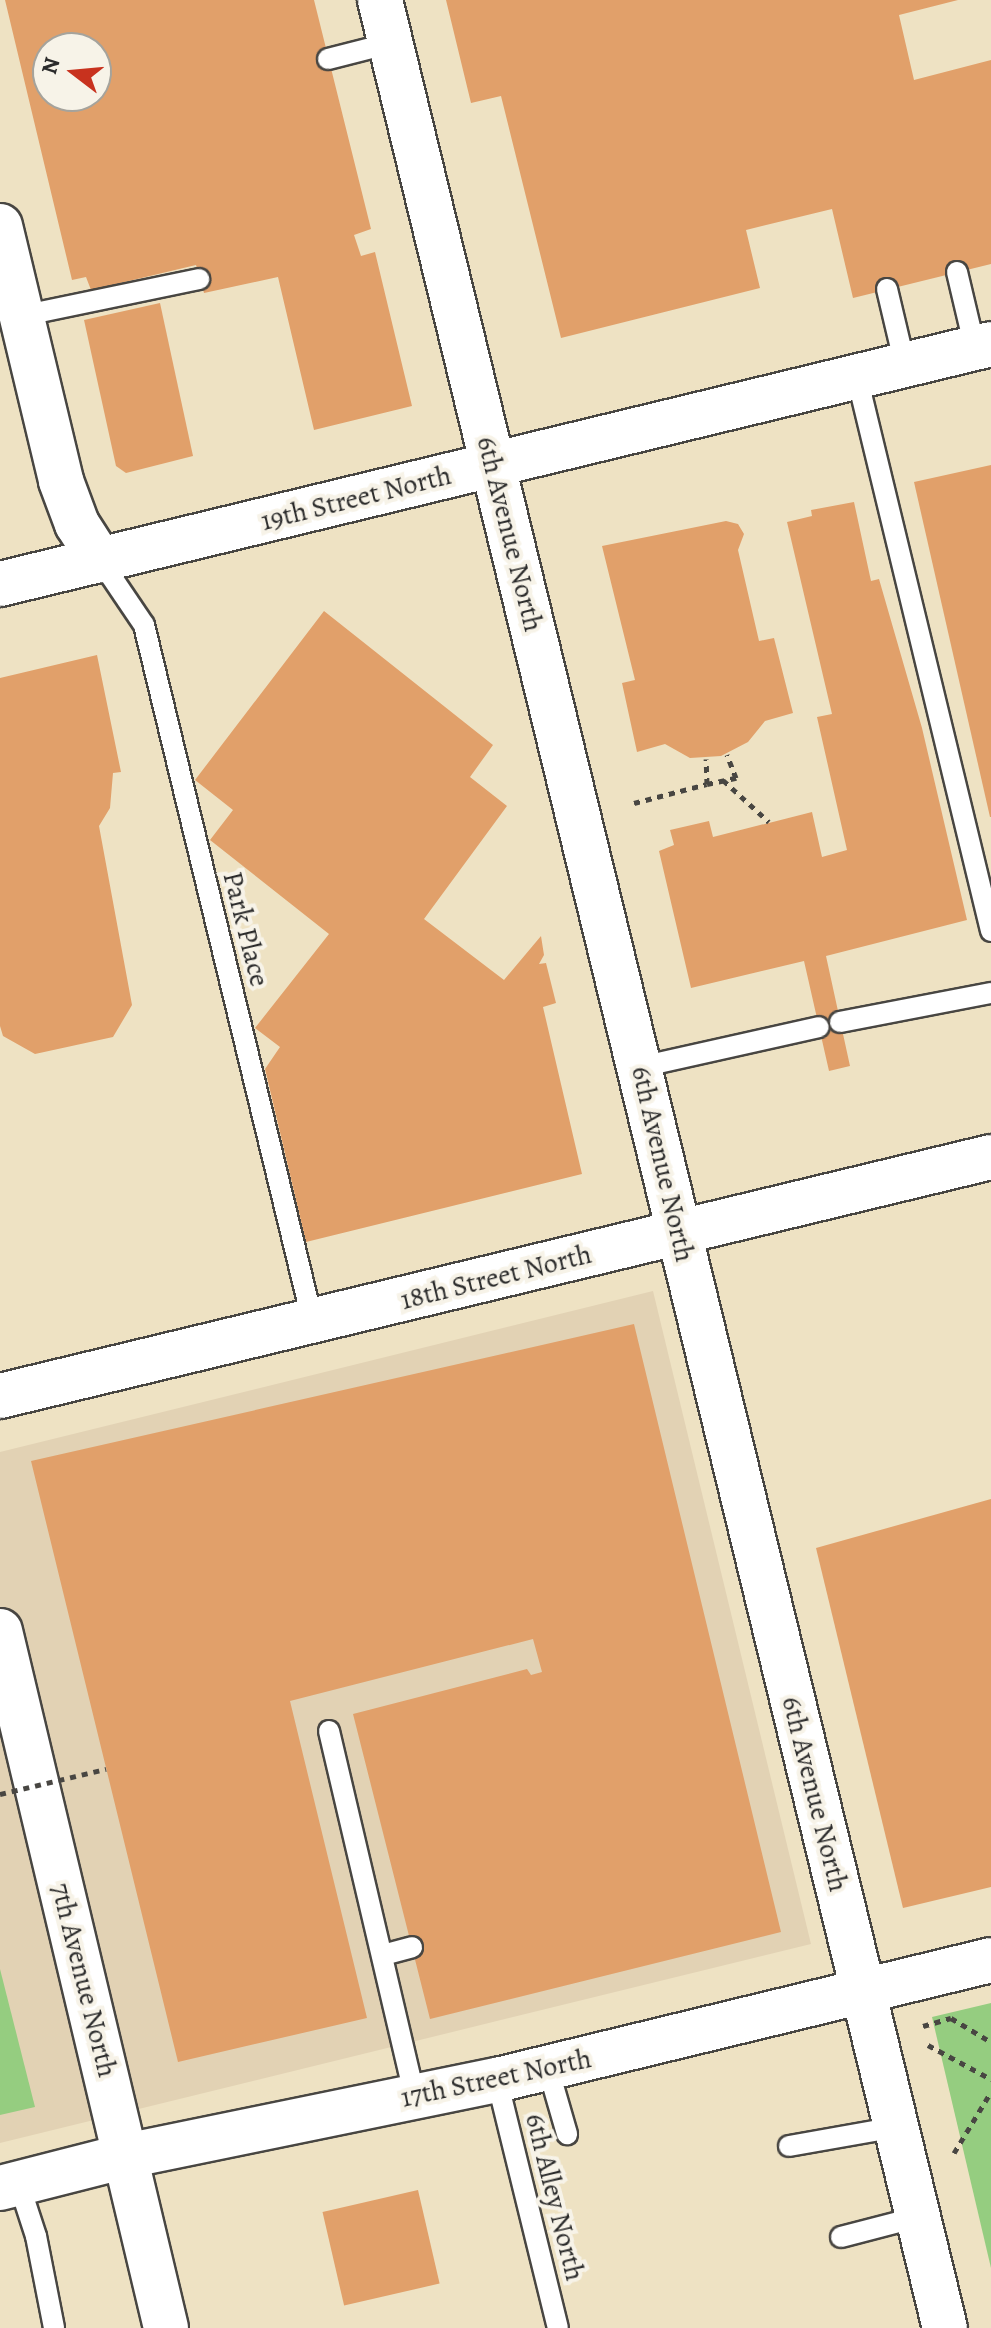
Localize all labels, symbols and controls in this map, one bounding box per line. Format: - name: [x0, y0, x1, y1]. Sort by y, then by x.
- north arrow: [32, 32, 112, 112]
- text: N: [34, 54, 67, 78]
- street label: 6th Avenue North: [470, 433, 550, 635]
- street label: 19th Street North: [257, 458, 455, 538]
- street label: Park Place: [215, 868, 277, 990]
- street label: 6th Avenue North: [624, 1063, 702, 1265]
- street label: 18th Street North: [397, 1237, 595, 1317]
- street label: 6th Avenue North: [775, 1693, 855, 1895]
- street label: 7th Avenue North: [44, 1879, 124, 2081]
- street label: 17th Street North: [398, 2041, 594, 2115]
- street label: 6th Alley North: [518, 2110, 592, 2284]

